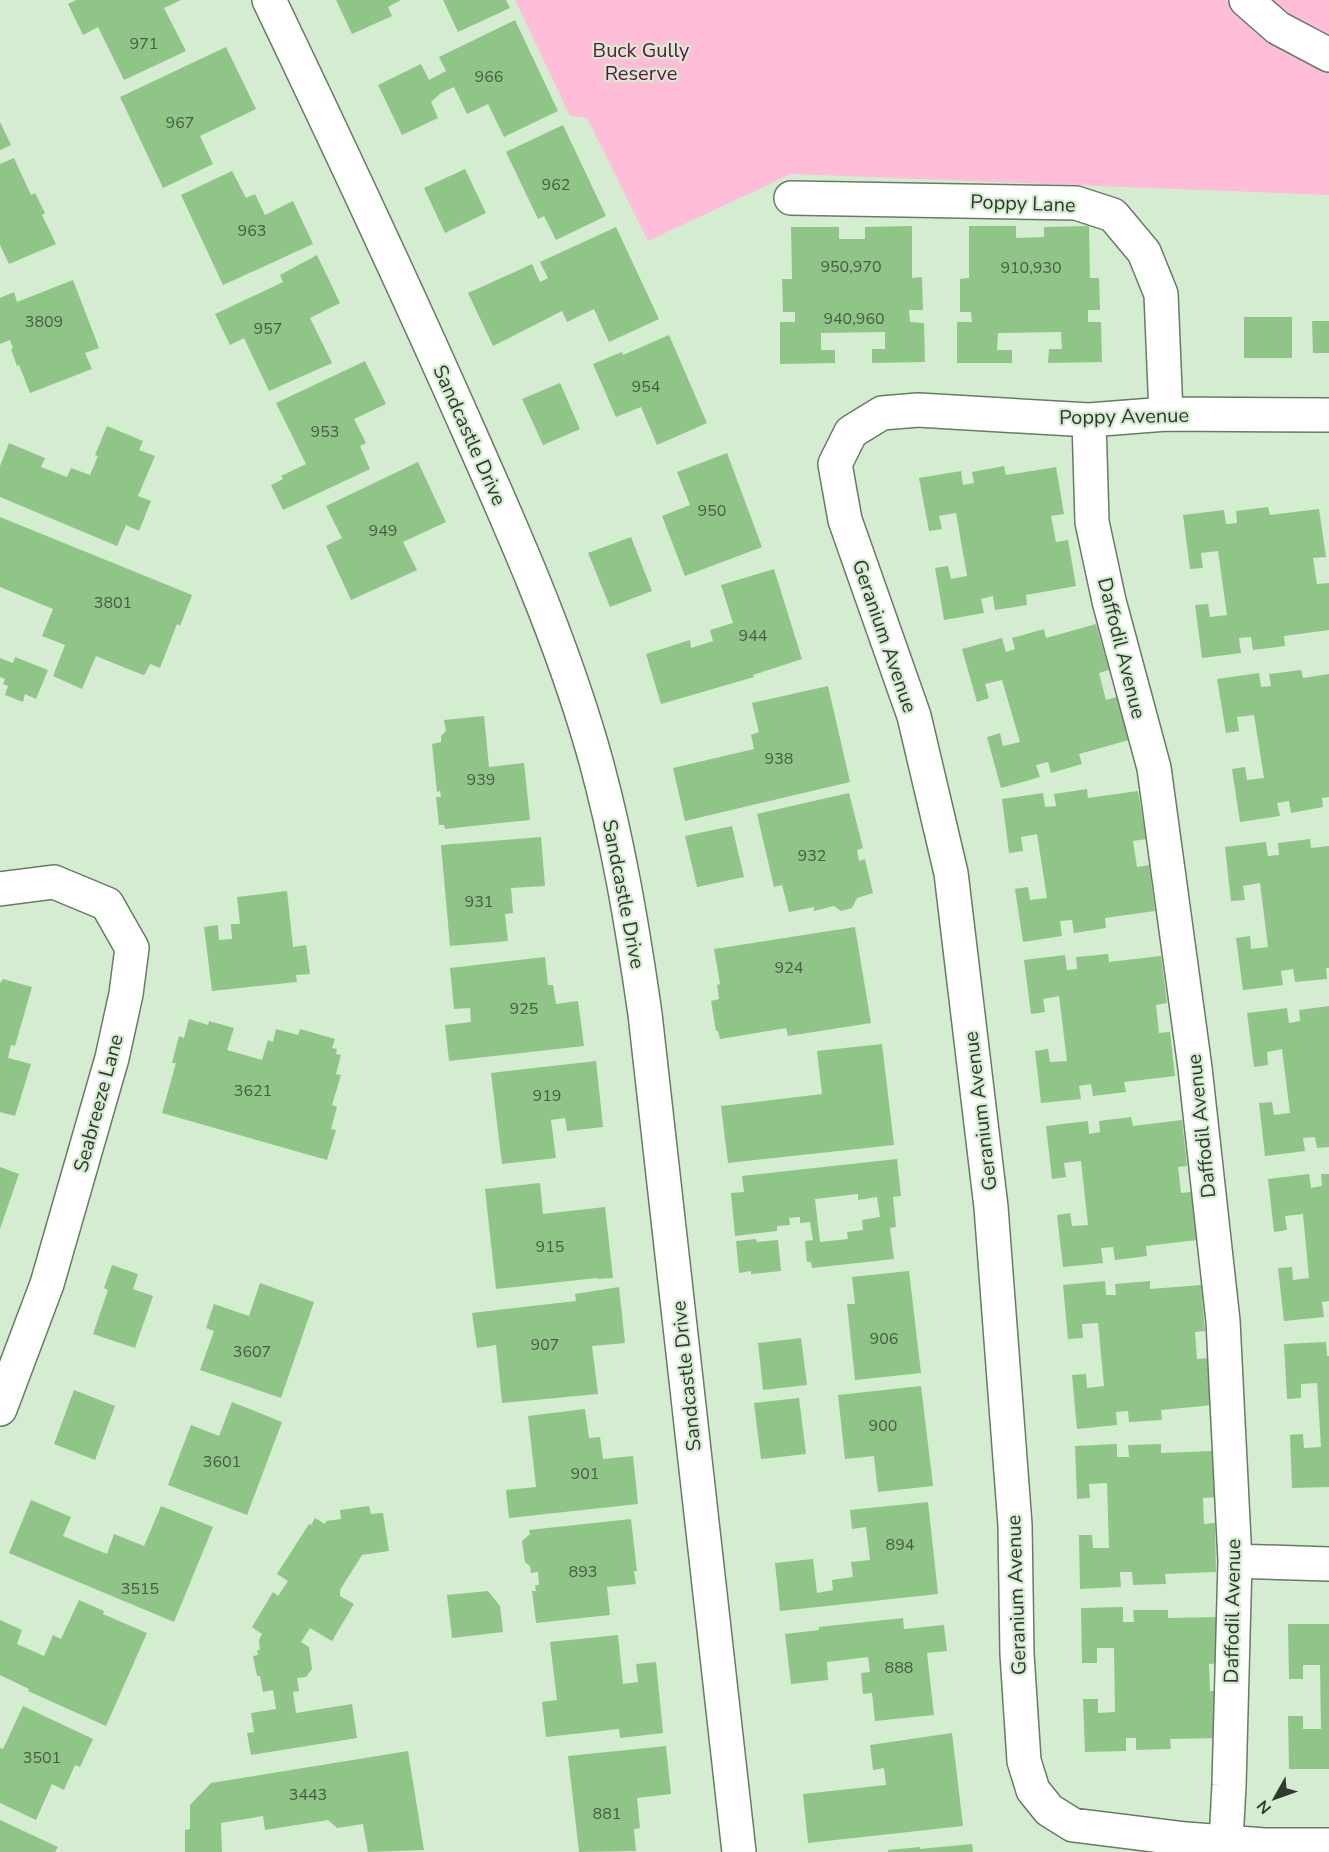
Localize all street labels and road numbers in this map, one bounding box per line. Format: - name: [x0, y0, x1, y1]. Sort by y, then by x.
- street label: Poppy Lane: [970, 188, 1076, 219]
- street label: Sandcastle Drive: [426, 361, 513, 510]
- street label: Poppy Avenue: [1059, 402, 1189, 431]
- street label: Geranium Avenue: [846, 556, 923, 716]
- street label: Daffodil Avenue: [1091, 575, 1152, 722]
- street label: Sandcastle Drive: [596, 817, 651, 971]
- street label: Geranium Avenue: [957, 1030, 1004, 1192]
- street label: Seabreeze Lane: [67, 1031, 130, 1175]
- street label: Daffodil Avenue: [1181, 1053, 1222, 1199]
- street label: Sandcastle Drive: [665, 1299, 708, 1453]
- street label: Geranium Avenue: [1000, 1514, 1033, 1676]
- street label: Daffodil Avenue: [1218, 1538, 1247, 1684]

